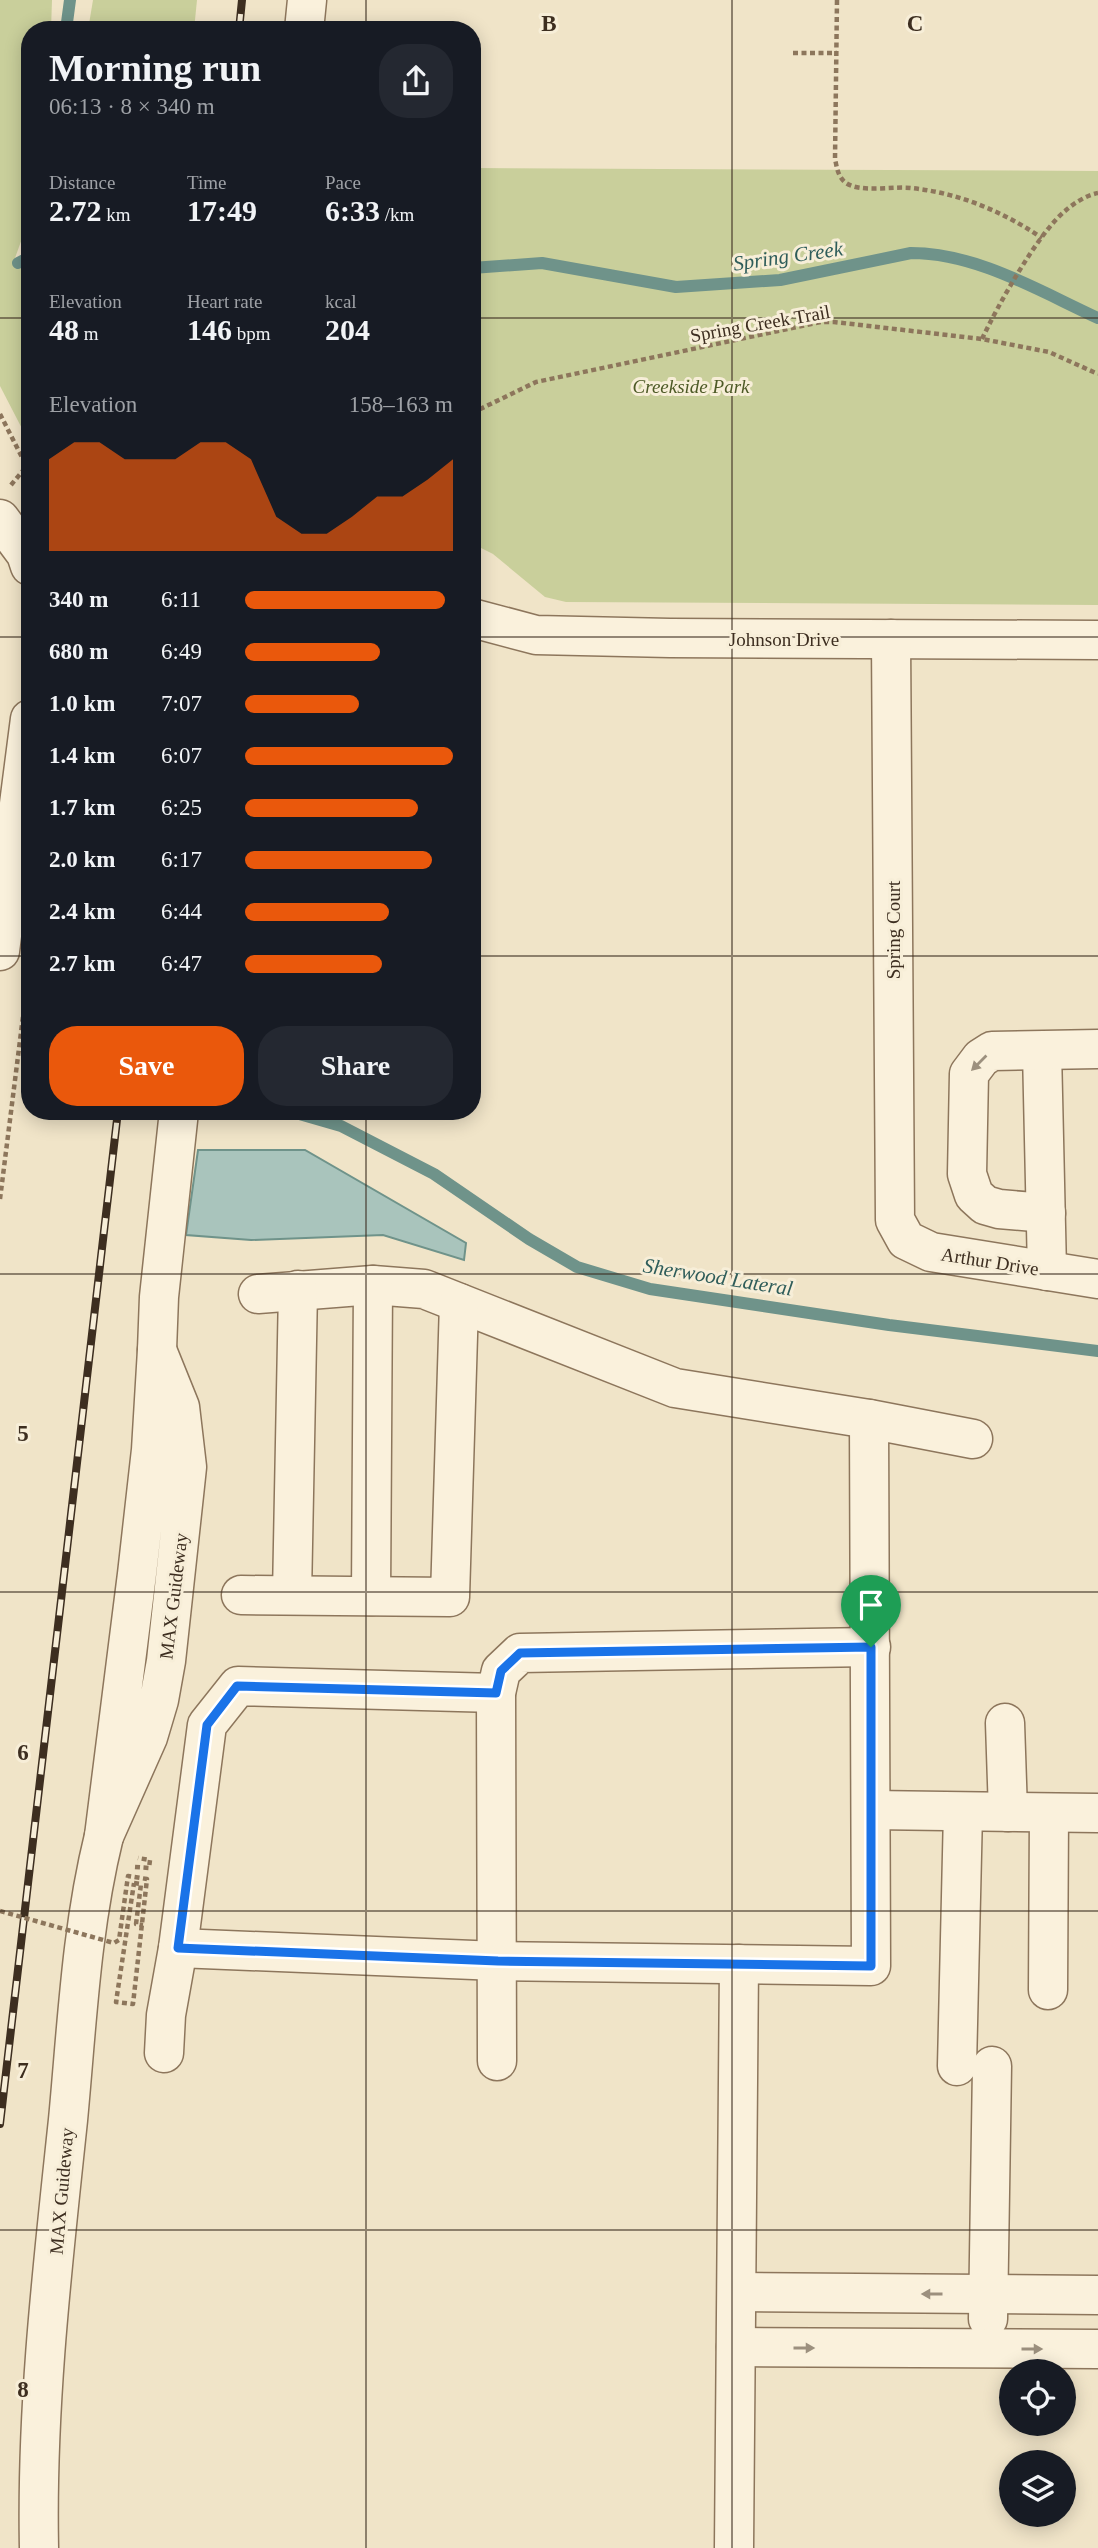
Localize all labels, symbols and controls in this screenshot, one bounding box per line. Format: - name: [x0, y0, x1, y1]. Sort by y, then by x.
- text: B: [541, 11, 557, 36]
- text: C: [907, 11, 923, 36]
- button: share: [379, 44, 453, 118]
- text: Morning run: [49, 47, 261, 89]
- text: 06:13 · 8 × 340 m: [49, 94, 215, 119]
- text: Distance: [49, 172, 115, 193]
- text: Time: [187, 172, 226, 193]
- text: Pace: [325, 172, 361, 193]
- text: 2.72: [49, 194, 102, 227]
- text: 17:49: [187, 194, 257, 227]
- text: 6:33: [325, 194, 380, 227]
- text: km: [102, 204, 131, 225]
- text: /km: [380, 204, 414, 225]
- water label: Spring Creek: [732, 236, 845, 276]
- text: Elevation: [49, 291, 122, 312]
- text: Heart rate: [187, 291, 262, 312]
- text: kcal: [325, 291, 357, 312]
- street label: Spring Creek Trail: [689, 301, 832, 346]
- text: 48: [49, 313, 79, 346]
- text: 146: [187, 313, 232, 346]
- text: 204: [325, 313, 370, 346]
- text: m: [79, 323, 99, 344]
- text: bpm: [232, 323, 271, 344]
- park label: Creekside Park: [633, 376, 750, 397]
- text: Elevation: [49, 392, 137, 417]
- text: 158–163 m: [349, 392, 453, 417]
- text: 340 m: [49, 587, 108, 612]
- text: 6:11: [161, 587, 201, 612]
- street label: Johnson Drive: [729, 629, 839, 650]
- text: 680 m: [49, 639, 108, 664]
- text: 6:49: [161, 639, 202, 664]
- text: 1.0 km: [49, 691, 115, 716]
- text: 7:07: [161, 691, 202, 716]
- text: 1.4 km: [49, 743, 115, 768]
- text: 6:07: [161, 743, 202, 768]
- text: 1.7 km: [49, 795, 115, 820]
- text: 6:25: [161, 795, 202, 820]
- text: 2.0 km: [49, 847, 115, 872]
- text: 6:17: [161, 847, 202, 872]
- street label: Spring Court: [883, 880, 904, 979]
- text: 2.4 km: [49, 899, 115, 924]
- text: 6:44: [161, 899, 202, 924]
- text: 2.7 km: [49, 951, 115, 976]
- text: 6:47: [161, 951, 202, 976]
- button: Save: [49, 1026, 244, 1106]
- button: Share: [258, 1026, 453, 1106]
- one-way arrow: [970, 1055, 987, 1072]
- street label: Arthur Drive: [940, 1243, 1040, 1280]
- water label: Sherwood Lateral: [642, 1253, 795, 1301]
- text: 5: [17, 1421, 29, 1446]
- street label: MAX Guideway: [155, 1531, 192, 1660]
- pin: [841, 1575, 901, 1647]
- icon: arrive: [852, 1586, 890, 1624]
- text: 6: [17, 1740, 29, 1765]
- text: 7: [17, 2058, 29, 2083]
- street label: MAX Guideway: [45, 2126, 78, 2255]
- one-way arrow: [921, 2288, 943, 2300]
- one-way arrow: [794, 2342, 816, 2354]
- one-way arrow: [1021, 2343, 1043, 2355]
- map controls: [999, 2359, 1076, 2527]
- button: locate: [999, 2359, 1076, 2436]
- text: 8: [17, 2377, 29, 2402]
- button: layers: [999, 2450, 1076, 2527]

